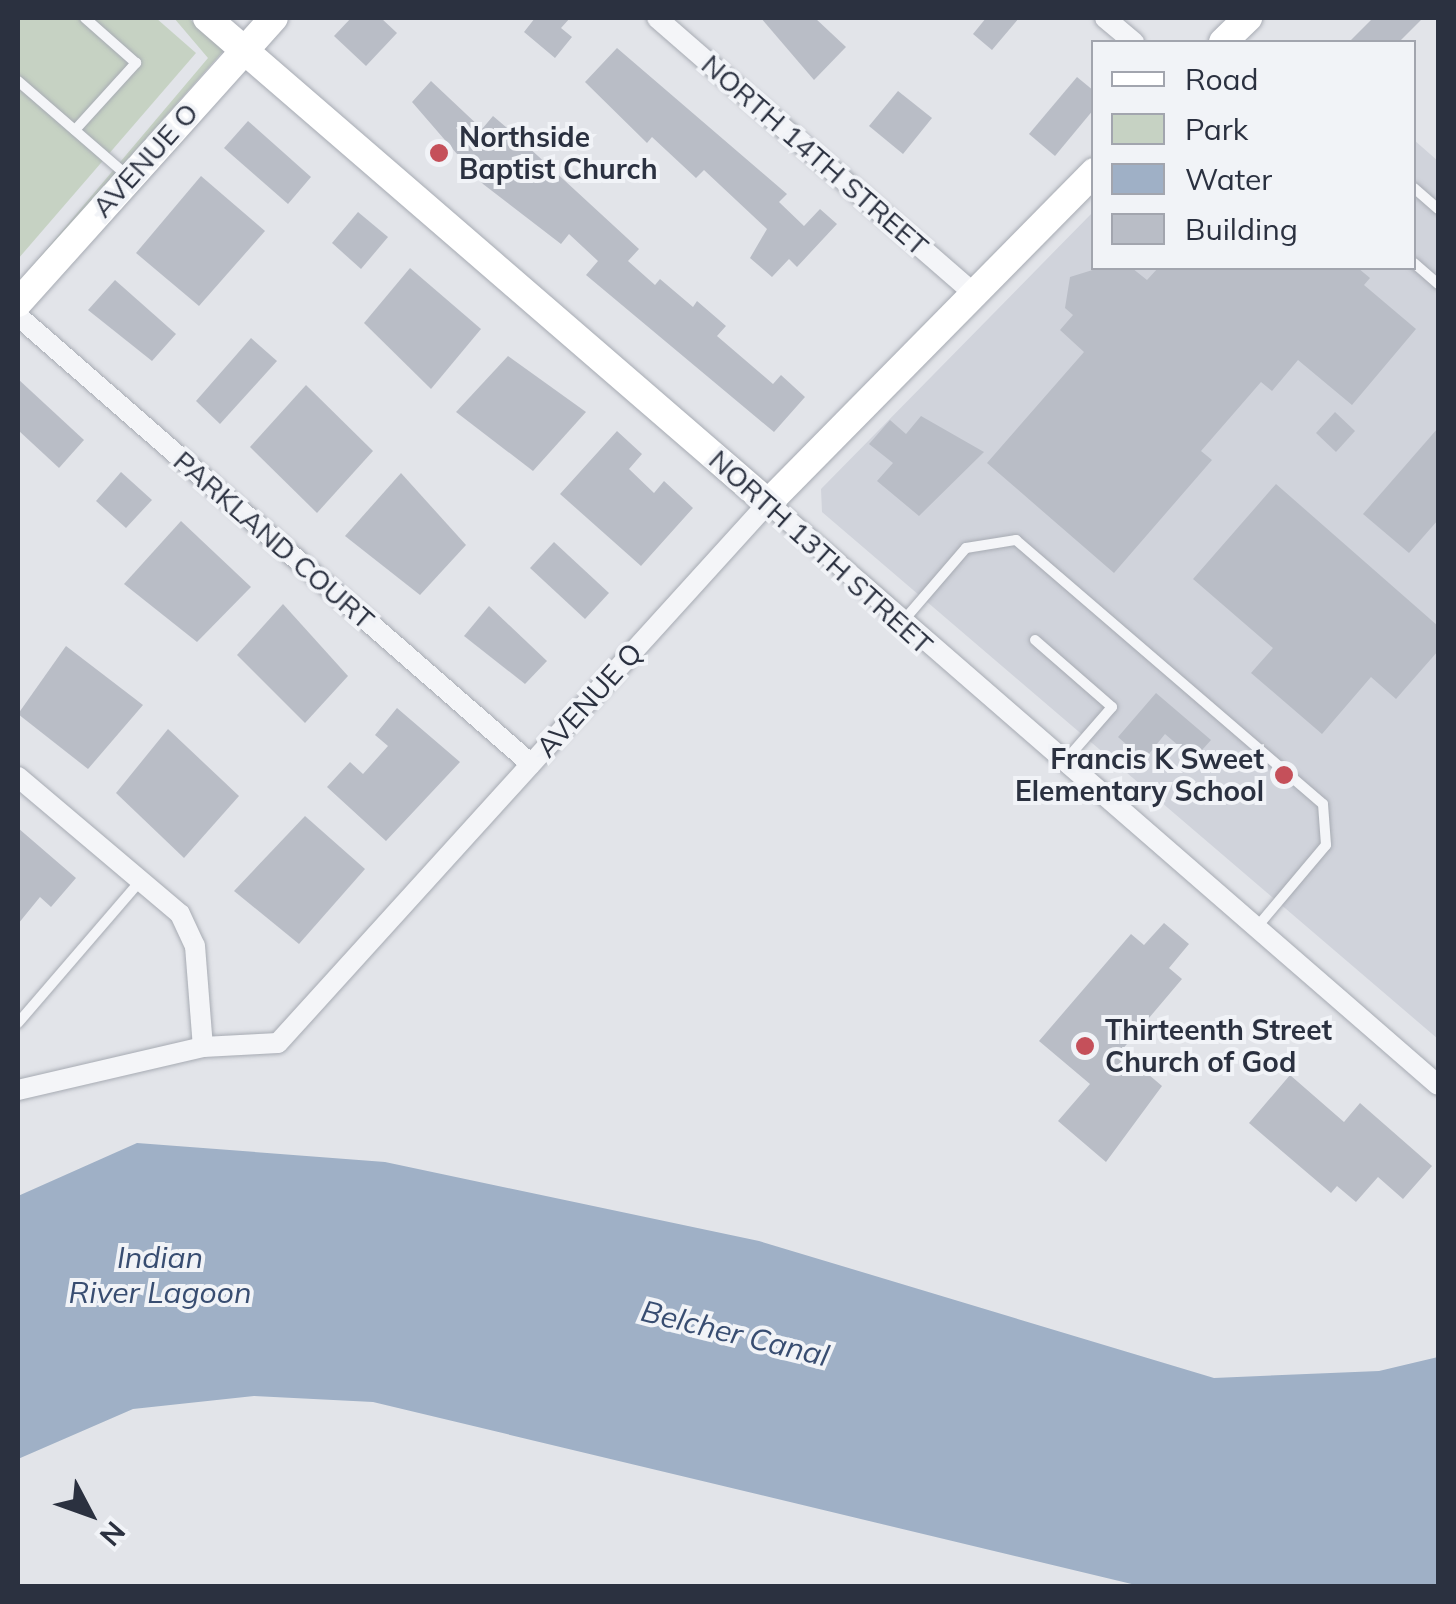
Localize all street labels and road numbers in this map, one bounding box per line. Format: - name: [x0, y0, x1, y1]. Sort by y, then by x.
- street label: NORTH 14TH STREET: [695, 47, 935, 263]
- street label: AVENUE O: [85, 96, 205, 224]
- street label: NORTH 13TH STREET: [702, 443, 940, 661]
- street label: PARKLAND COURT: [167, 444, 381, 636]
- street label: AVENUE Q: [529, 636, 649, 764]

